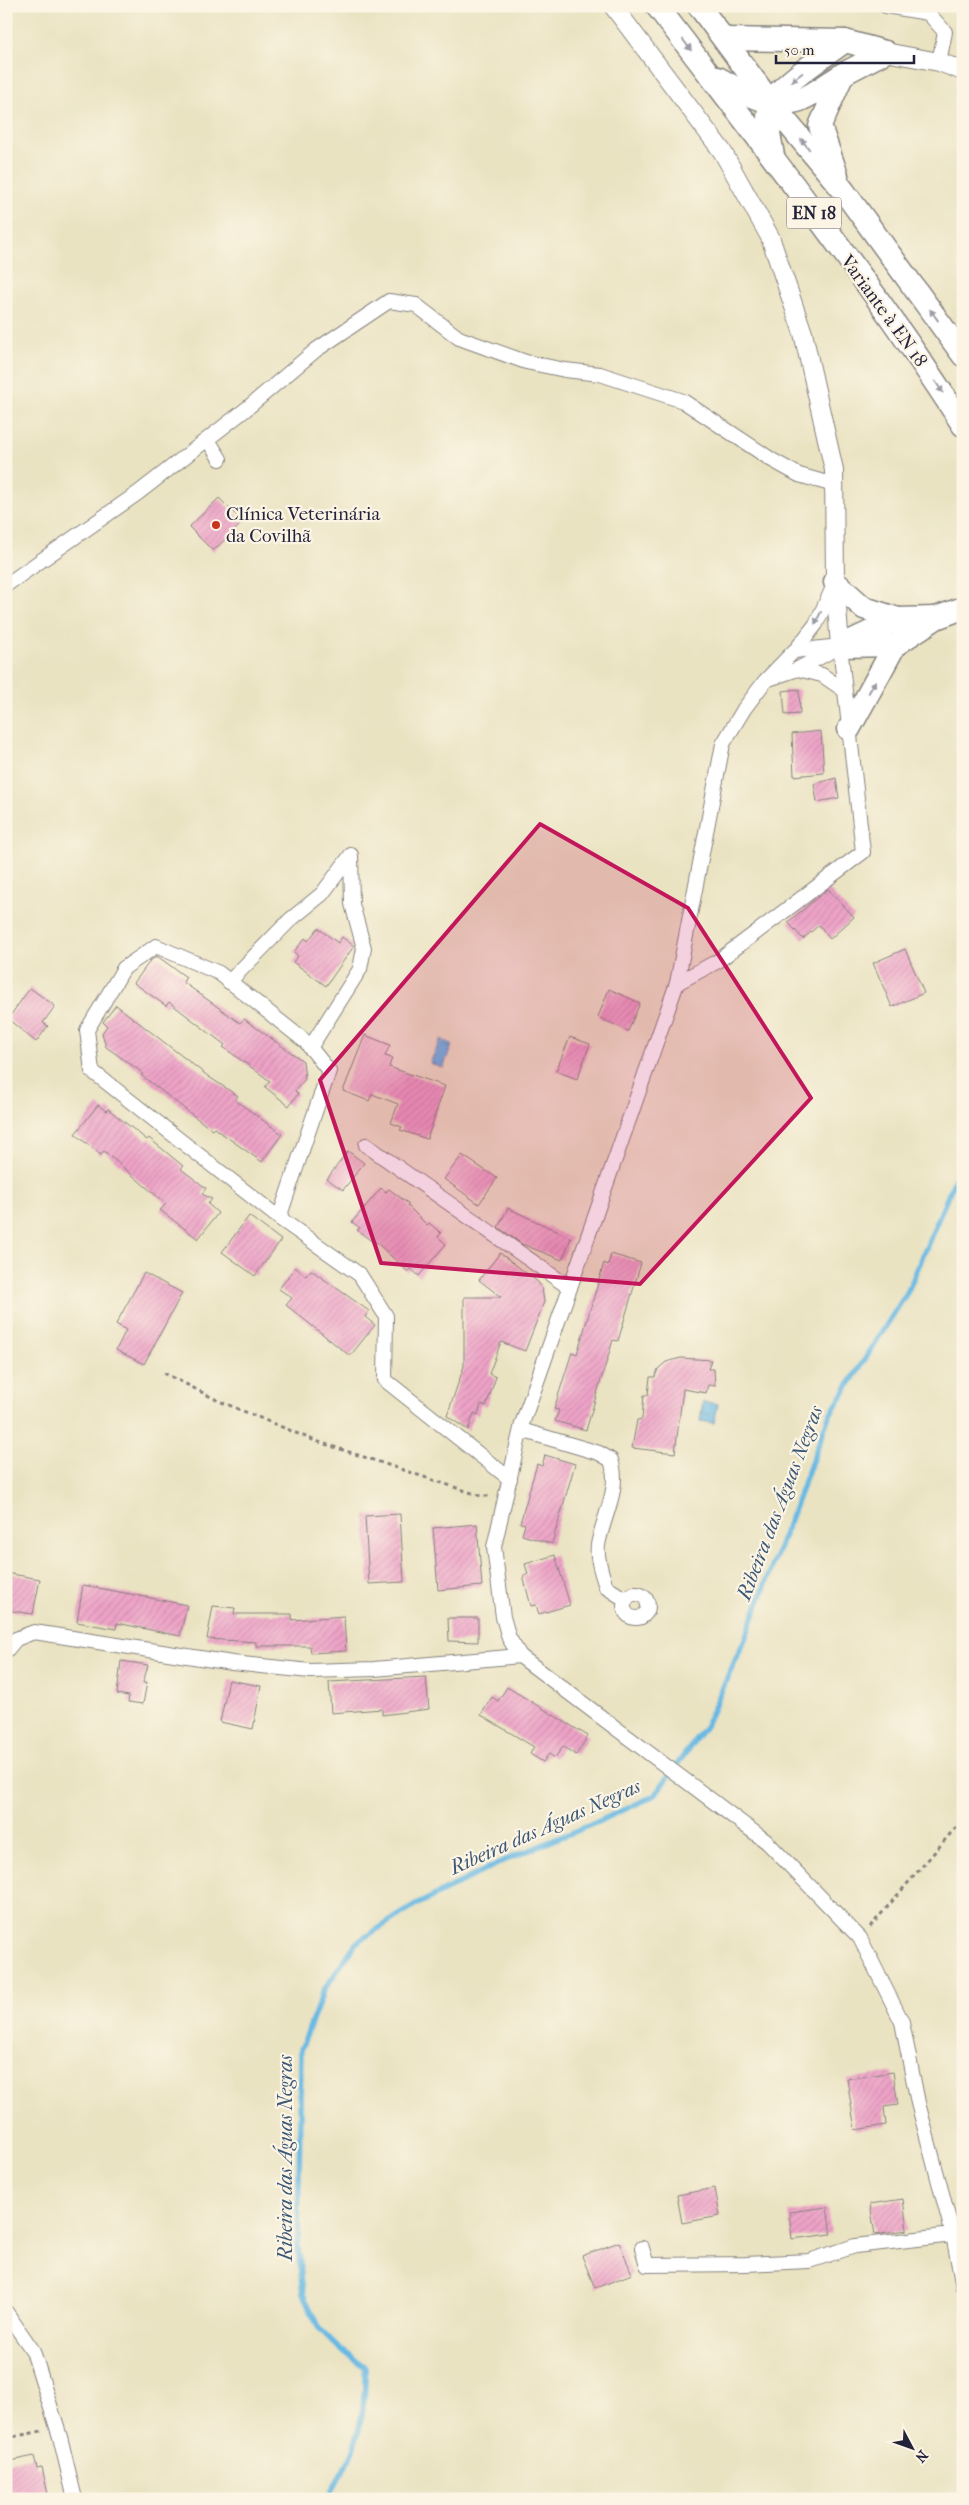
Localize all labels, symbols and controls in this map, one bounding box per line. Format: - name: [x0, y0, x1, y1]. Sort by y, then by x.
- scale bar: [776, 32, 914, 64]
- one-way arrow: [682, 38, 692, 52]
- text: 50 m: [784, 41, 815, 59]
- one-way arrow: [791, 72, 804, 83]
- one-way arrow: [799, 137, 810, 150]
- road number: EN 18: [786, 198, 842, 228]
- street label: Variante à EN 18: [835, 250, 932, 371]
- one-way arrow: [929, 308, 939, 322]
- one-way arrow: [934, 381, 943, 394]
- place label: Clínica Veterinária da Covilhã: [226, 503, 380, 547]
- marker: Clínica Veterinária da Covilhã: [210, 519, 222, 531]
- one-way arrow: [814, 611, 822, 626]
- one-way arrow: [867, 680, 876, 693]
- water label: Ribeira das Águas Negras: [730, 1401, 828, 1605]
- water label: Ribeira das Águas Negras: [444, 1772, 645, 1880]
- water label: Ribeira das Águas Negras: [272, 2054, 297, 2263]
- north arrow: [886, 2422, 936, 2472]
- text: N: [911, 2447, 931, 2466]

